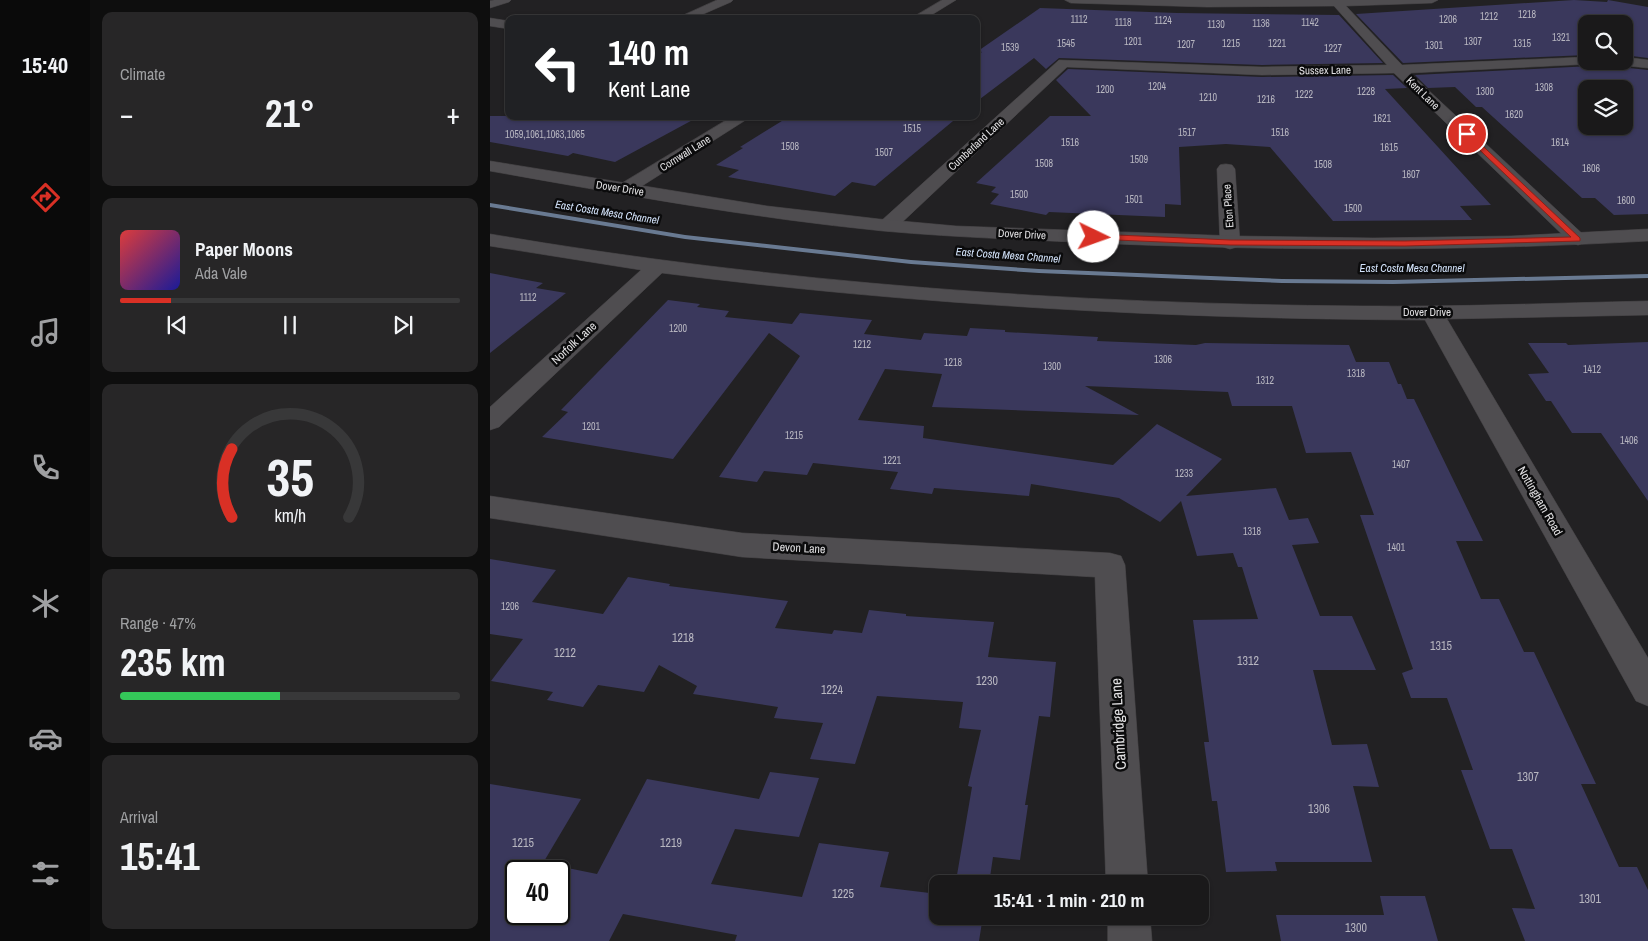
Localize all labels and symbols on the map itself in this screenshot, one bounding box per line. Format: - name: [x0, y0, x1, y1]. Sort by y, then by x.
- house number: 1218: [1518, 8, 1537, 21]
- house number: 1212: [1480, 10, 1499, 23]
- house number: 1112: [1070, 13, 1088, 26]
- house number: 1206: [1439, 13, 1458, 26]
- house number: 1124: [1154, 14, 1172, 27]
- house number: 1118: [1114, 16, 1132, 29]
- house number: 1142: [1301, 16, 1319, 29]
- house number: 1136: [1252, 17, 1270, 30]
- house number: 1130: [1207, 18, 1225, 31]
- house number: 1321: [1552, 31, 1571, 44]
- house number: 1201: [1124, 35, 1143, 48]
- house number: 1307: [1464, 35, 1483, 48]
- house number: 1545: [1057, 37, 1076, 50]
- house number: 1215: [1222, 37, 1241, 50]
- house number: 1221: [1268, 37, 1287, 50]
- house number: 1315: [1513, 37, 1532, 50]
- house number: 1207: [1177, 38, 1196, 51]
- house number: 1301: [1425, 39, 1444, 52]
- house number: 1539: [1001, 41, 1020, 54]
- house number: 1227: [1324, 42, 1343, 55]
- street label: Sussex Lane: [1299, 63, 1351, 77]
- street label: Kent Lane: [1403, 74, 1443, 112]
- house number: 1204: [1148, 80, 1167, 93]
- house number: 1308: [1535, 81, 1554, 94]
- house number: 1200: [1096, 83, 1115, 96]
- house number: 1228: [1357, 85, 1376, 98]
- house number: 1300: [1476, 85, 1495, 98]
- house number: 1222: [1295, 88, 1314, 101]
- house number: 1210: [1199, 91, 1218, 104]
- house number: 1216: [1257, 93, 1276, 106]
- house number: 1620: [1505, 108, 1524, 121]
- house number: 1621: [1373, 112, 1392, 125]
- pin: [1446, 113, 1488, 155]
- street label: Cumberland Lane: [945, 114, 1007, 174]
- house number: 1515: [903, 122, 922, 135]
- house number: 1517: [1178, 126, 1197, 139]
- house number: 1516: [1271, 126, 1290, 139]
- house number: 1059,1061,1063,1065: [505, 128, 585, 141]
- street label: Cornwall Lane: [657, 132, 713, 174]
- house number: 1516: [1061, 136, 1080, 149]
- house number: 1614: [1551, 136, 1570, 149]
- house number: 1508: [781, 140, 800, 153]
- house number: 1615: [1380, 141, 1399, 154]
- house number: 1507: [875, 146, 894, 159]
- house number: 1509: [1130, 153, 1149, 166]
- house number: 1508: [1035, 157, 1054, 170]
- house number: 1508: [1314, 158, 1333, 171]
- house number: 1606: [1582, 162, 1601, 175]
- house number: 1607: [1402, 168, 1421, 181]
- street label: Dover Drive: [595, 177, 645, 199]
- street label: Eton Place: [1219, 184, 1237, 228]
- house number: 1500: [1010, 188, 1029, 201]
- house number: 1501: [1125, 193, 1144, 206]
- house number: 1600: [1617, 194, 1636, 207]
- water label: East Costa Mesa Channel: [554, 197, 661, 227]
- house number: 1500: [1344, 202, 1363, 215]
- position arrow: [1067, 210, 1119, 262]
- street label: Dover Drive: [998, 226, 1046, 242]
- water label: East Costa Mesa Channel: [955, 244, 1062, 266]
- water label: East Costa Mesa Channel: [1360, 261, 1465, 275]
- house number: 1112: [519, 291, 537, 304]
- street label: Dover Drive: [1403, 305, 1451, 319]
- street label: Norfolk Lane: [548, 318, 600, 368]
- house number: 1200: [669, 322, 688, 335]
- house number: 1212: [853, 338, 872, 351]
- house number: 1306: [1154, 353, 1173, 366]
- house number: 1218: [944, 356, 963, 369]
- house number: 1300: [1043, 360, 1062, 373]
- house number: 1412: [1583, 363, 1602, 376]
- house number: 1318: [1347, 367, 1366, 380]
- house number: 1312: [1256, 374, 1275, 387]
- house number: 1201: [582, 420, 601, 433]
- house number: 1215: [785, 429, 804, 442]
- house number: 1406: [1620, 434, 1639, 447]
- house number: 1221: [883, 454, 902, 467]
- house number: 1407: [1392, 458, 1411, 471]
- street label: Nottingham Road: [1514, 464, 1566, 538]
- house number: 1233: [1175, 467, 1194, 480]
- house number: 1318: [1243, 525, 1262, 538]
- street label: Devon Lane: [772, 539, 826, 557]
- house number: 1401: [1387, 541, 1406, 554]
- house number: 1206: [501, 600, 520, 613]
- house number: 1218: [672, 630, 694, 646]
- house number: 1315: [1430, 638, 1452, 654]
- house number: 1212: [554, 645, 576, 661]
- house number: 1312: [1237, 653, 1259, 669]
- house number: 1230: [976, 673, 998, 689]
- street label: Cambridge Lane: [1105, 678, 1131, 770]
- house number: 1224: [821, 682, 843, 698]
- house number: 1307: [1517, 769, 1539, 785]
- house number: 1306: [1308, 801, 1330, 817]
- house number: 1215: [512, 835, 534, 851]
- house number: 1219: [660, 835, 682, 851]
- speed limit sign: 40: [505, 860, 570, 925]
- house number: 1225: [832, 886, 854, 902]
- house number: 1301: [1579, 891, 1601, 907]
- house number: 1300: [1345, 920, 1367, 936]

